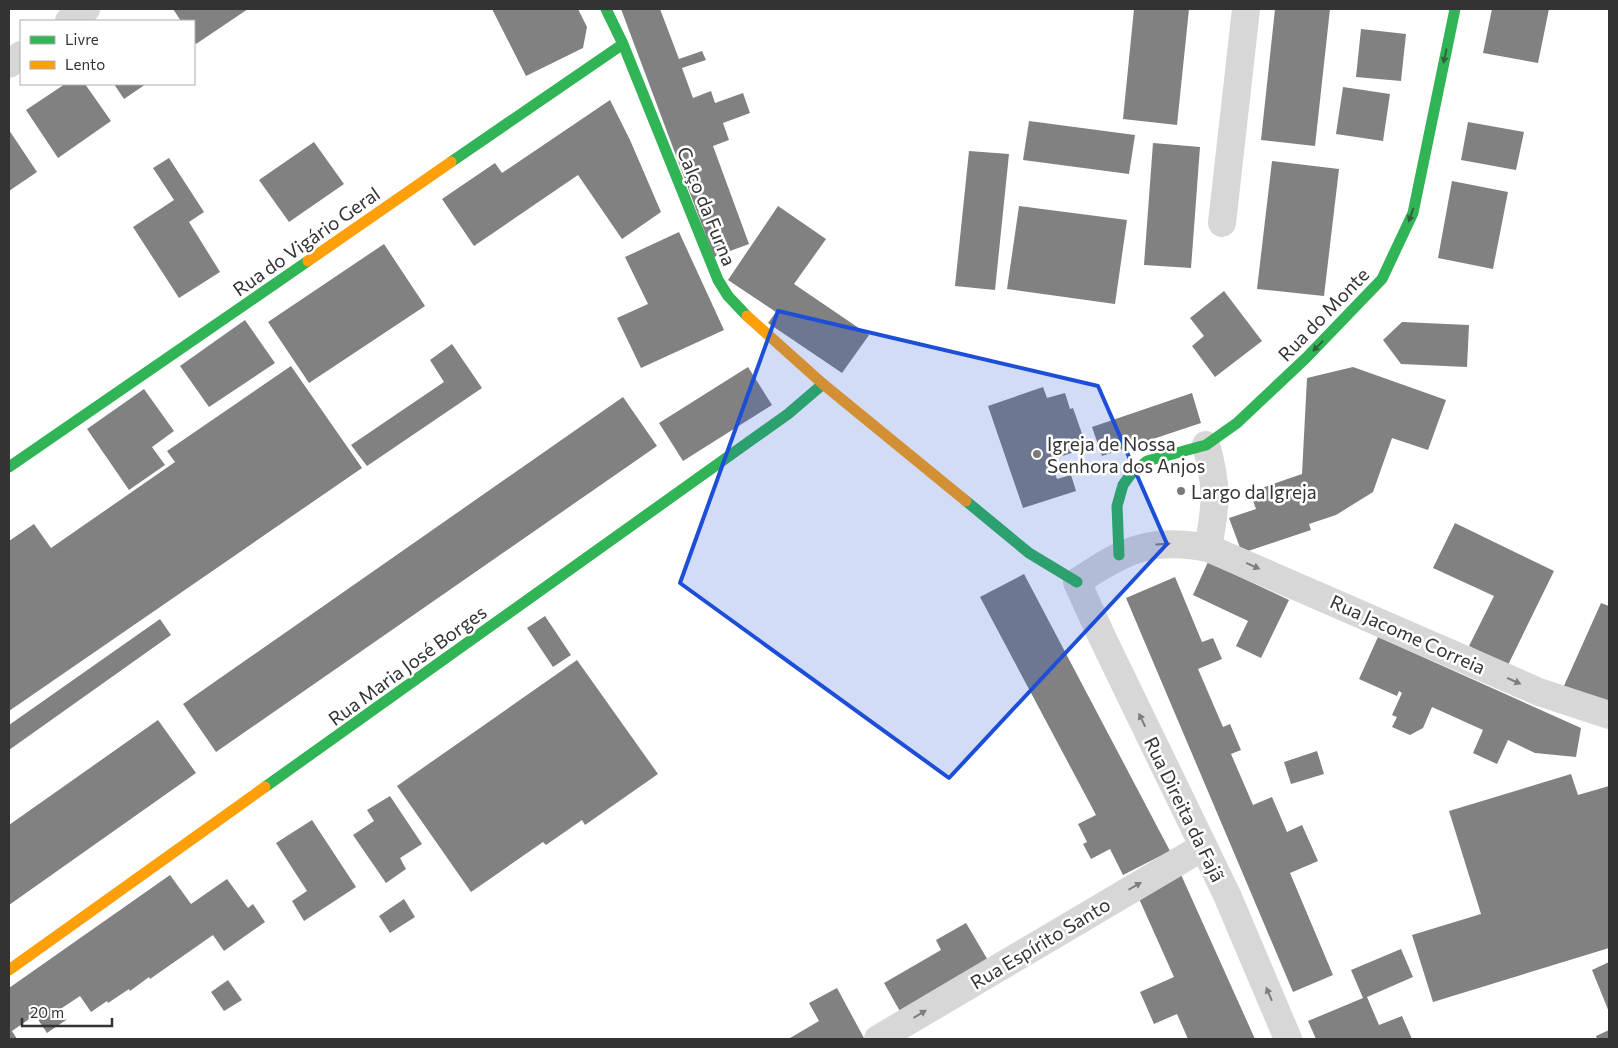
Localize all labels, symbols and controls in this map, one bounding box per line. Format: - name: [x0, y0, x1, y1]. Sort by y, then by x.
- legend: [20, 20, 195, 85]
- text: Livre: [65, 30, 99, 48]
- one-way arrow: [1441, 49, 1449, 65]
- text: Lento: [65, 55, 105, 73]
- street label: Calço da Furna: [673, 143, 741, 269]
- street label: Rua do Vigário Geral: [228, 182, 384, 300]
- one-way arrow: [1407, 208, 1415, 223]
- street label: Rua do Monte: [1273, 263, 1373, 365]
- one-way arrow: [1312, 339, 1324, 351]
- place label: Igreja de Nossa Senhora dos Anjos: [1047, 432, 1205, 477]
- marker: Igreja de Nossa Senhora dos Anjos: [1031, 448, 1043, 460]
- place label: Largo da Igreja: [1191, 480, 1317, 503]
- marker: Largo da Igreja: [1175, 485, 1187, 497]
- one-way arrow: [1155, 540, 1171, 548]
- one-way arrow: [1246, 563, 1260, 571]
- street label: Rua Jacome Correia: [1327, 589, 1489, 679]
- street label: Rua Maria José Borges: [323, 600, 491, 730]
- one-way arrow: [1507, 678, 1521, 686]
- one-way arrow: [1138, 713, 1146, 727]
- street label: Rua Direita da Fajã: [1140, 733, 1230, 885]
- one-way arrow: [1128, 882, 1141, 891]
- street label: Rua Espírito Santo: [966, 892, 1114, 994]
- one-way arrow: [1264, 987, 1272, 1001]
- scale bar: [22, 996, 112, 1028]
- text: 20 m: [30, 1003, 64, 1021]
- one-way arrow: [914, 1010, 927, 1019]

